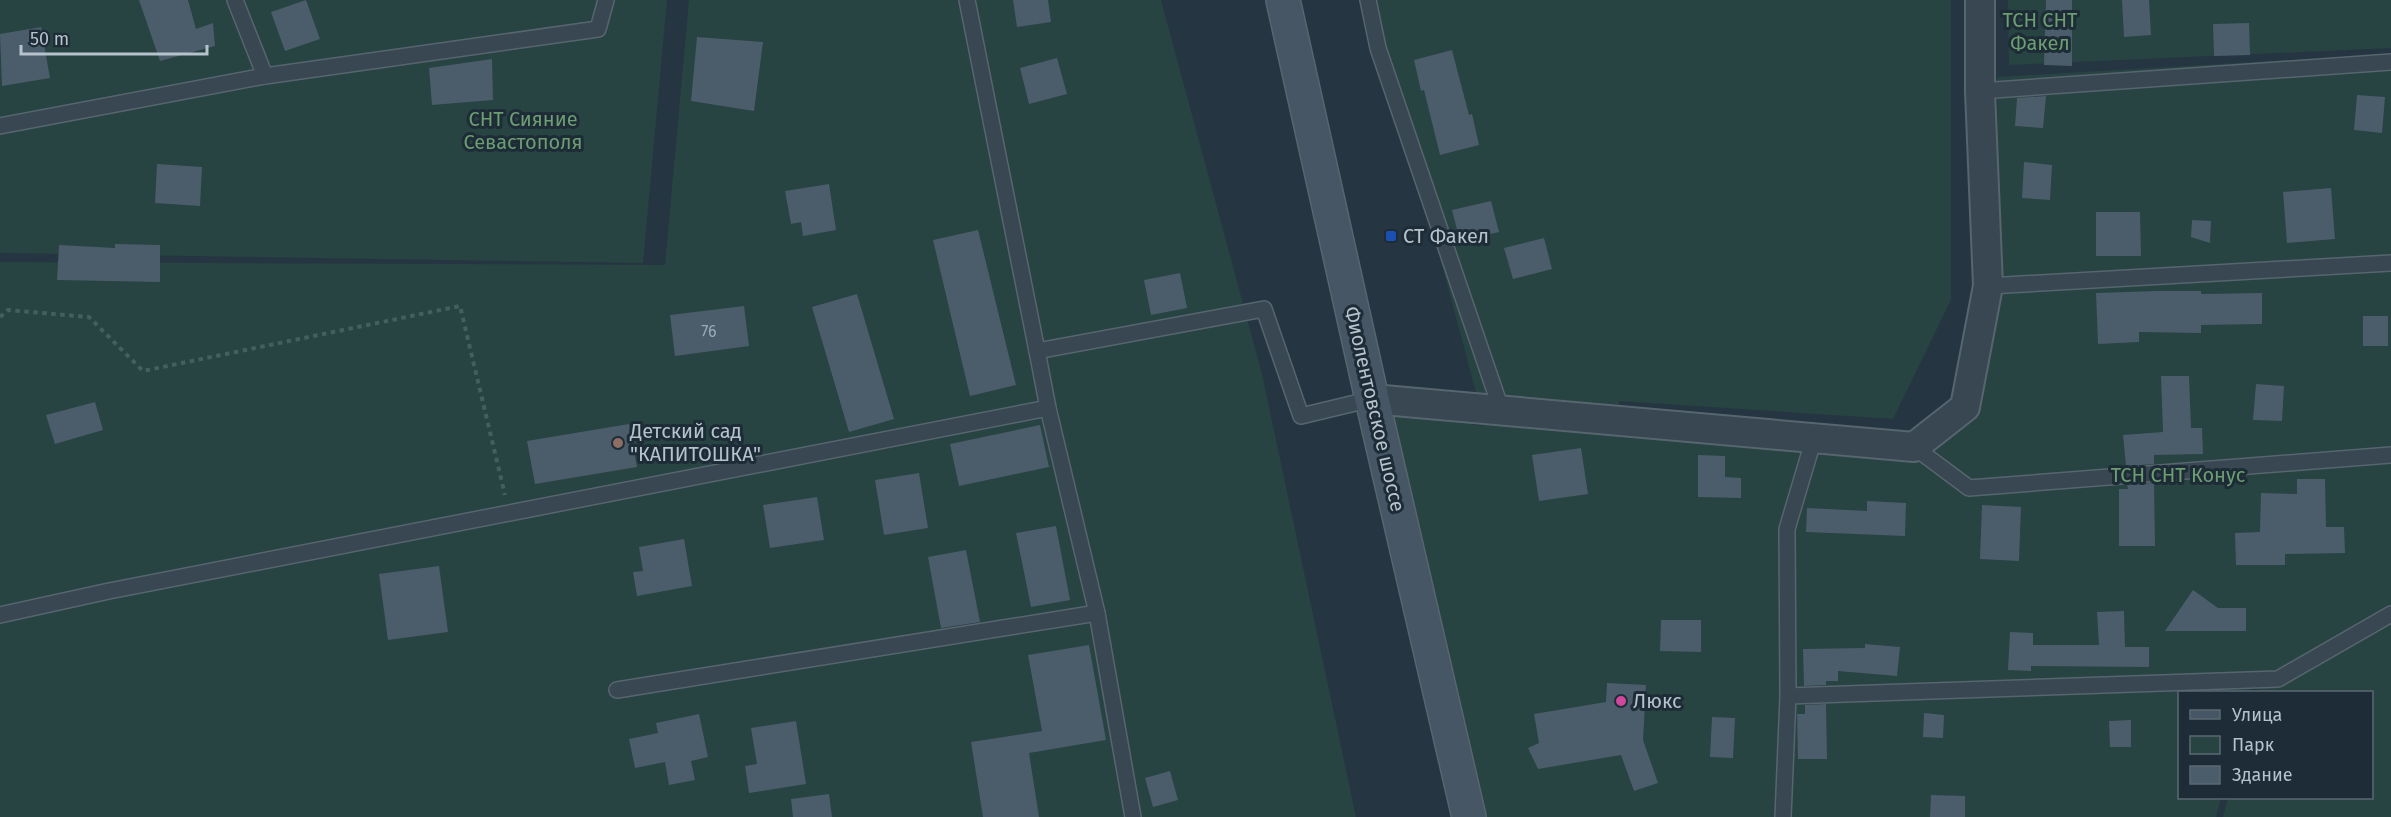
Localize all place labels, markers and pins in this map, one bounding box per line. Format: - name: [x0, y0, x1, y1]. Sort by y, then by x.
- place label: СТ Факел: [1403, 224, 1489, 248]
- marker: СТ Факел: [1384, 229, 1398, 243]
- place label: Детский сад "КАПИТОШКА": [629, 419, 761, 466]
- marker: Детский сад "КАПИТОШКА": [611, 436, 625, 450]
- place label: Люкс: [1633, 689, 1682, 713]
- marker: Люкс: [1614, 694, 1628, 708]

